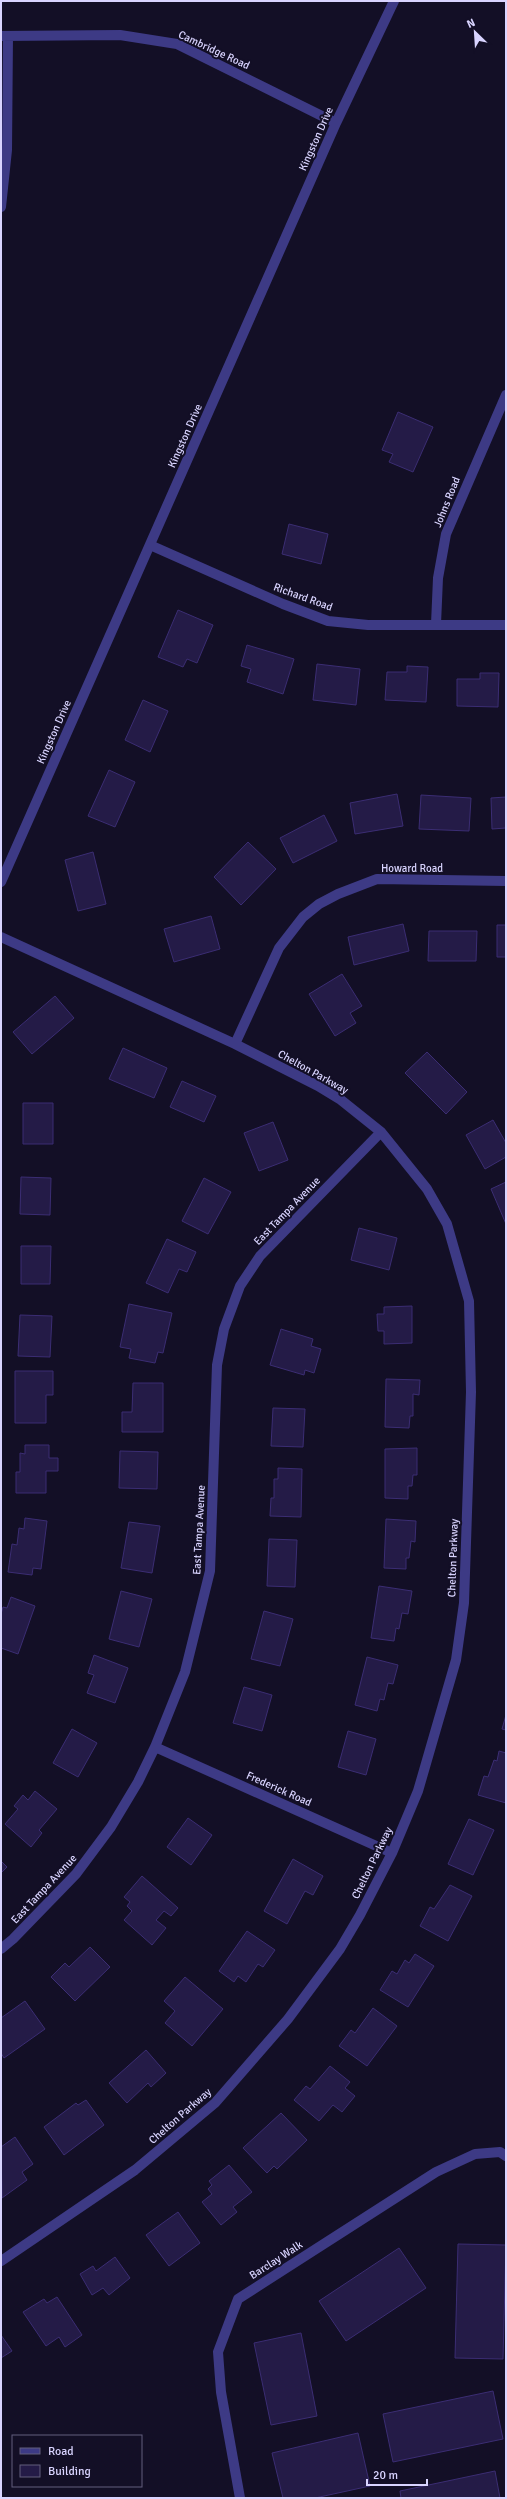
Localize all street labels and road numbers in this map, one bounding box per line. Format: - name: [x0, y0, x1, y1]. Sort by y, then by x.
- street label: Cambridge Road: [176, 28, 252, 72]
- street label: Kingston Drive: [296, 105, 336, 173]
- street label: Kingston Drive: [165, 402, 205, 470]
- street label: Johns Road: [431, 475, 463, 529]
- street label: Richard Road: [272, 580, 335, 614]
- street label: Kingston Drive: [34, 698, 74, 766]
- street label: Howard Road: [381, 862, 443, 875]
- street label: Chelton Parkway: [275, 1047, 351, 1097]
- street label: East Tampa Avenue: [251, 1174, 323, 1248]
- street label: East Tampa Avenue: [190, 1485, 208, 1575]
- street label: Chelton Parkway: [445, 1518, 461, 1598]
- street label: Frederick Road: [244, 1769, 314, 1809]
- street label: Chelton Parkway: [349, 1824, 395, 1901]
- street label: East Tampa Avenue: [9, 1852, 79, 1926]
- street label: Chelton Parkway: [146, 2085, 215, 2147]
- street label: Barclay Walk: [247, 2238, 305, 2282]

